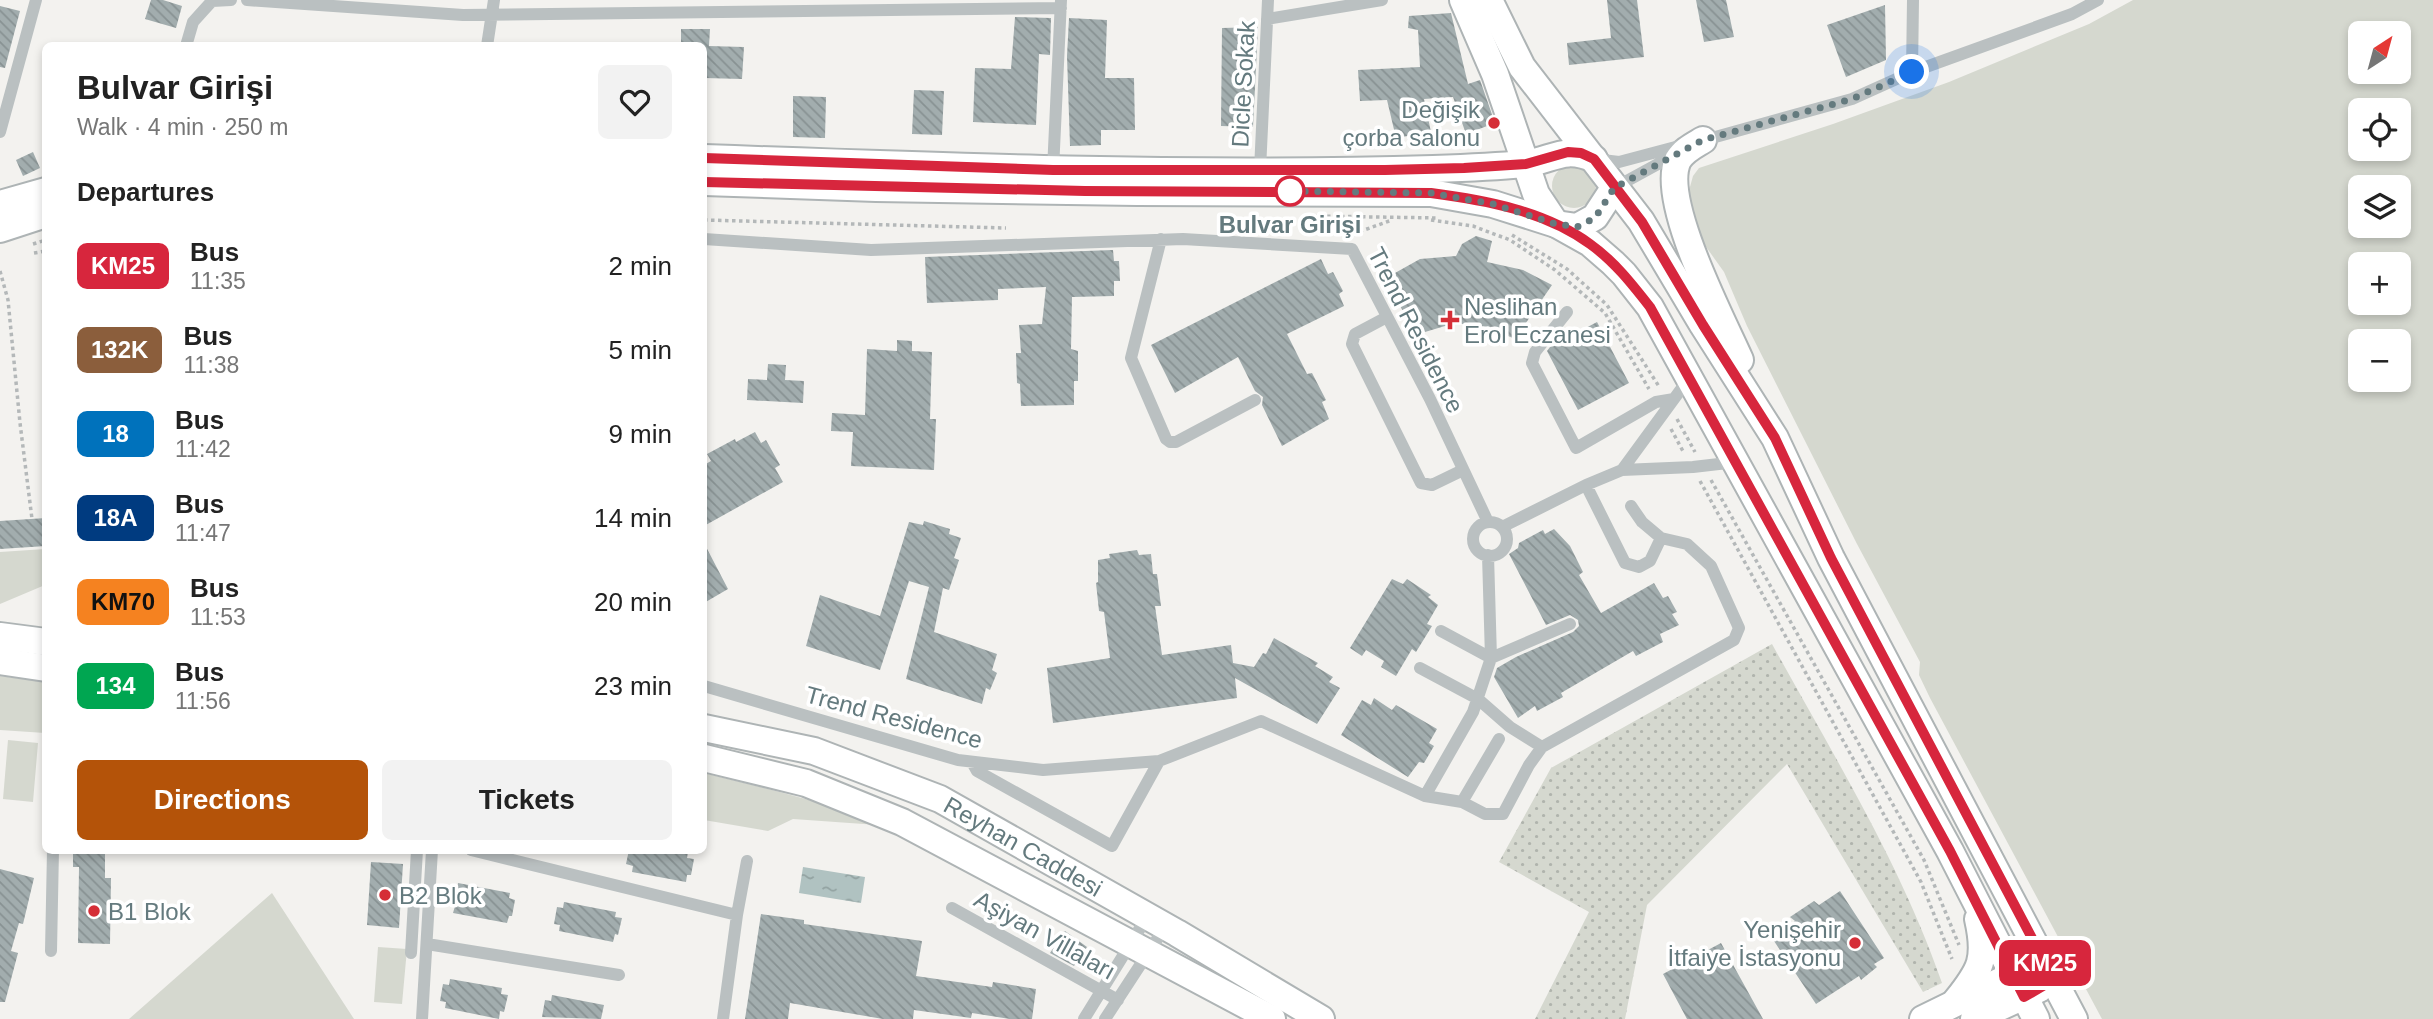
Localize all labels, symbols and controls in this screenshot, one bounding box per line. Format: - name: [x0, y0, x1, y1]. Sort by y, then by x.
- street label: Dicle Sokak: [1226, 19, 1260, 148]
- north arrow: [2348, 21, 2412, 84]
- map controls: [2348, 21, 2411, 392]
- your location: [1894, 54, 1929, 89]
- button: heart: [598, 65, 672, 139]
- text: Bulvar Girişi: [77, 69, 273, 106]
- place label: Değişik çorba salonu: [1343, 96, 1481, 151]
- button: locate: [2348, 98, 2411, 161]
- text: Walk · 4 min · 250 m: [77, 114, 288, 140]
- marker: Değişik çorba salonu: [1486, 115, 1502, 131]
- button: layers: [2348, 175, 2411, 238]
- marker: Bulvar Girişi: [1275, 176, 1305, 206]
- text: Departures: [77, 177, 214, 207]
- place label: Bulvar Girişi: [1219, 211, 1361, 238]
- text: Bus: [190, 237, 239, 267]
- street label: Trend Residence: [1363, 243, 1469, 417]
- text: 2 min: [608, 251, 672, 281]
- text: KM25: [91, 252, 155, 279]
- button: +: [2348, 252, 2411, 315]
- text: 11:35: [190, 268, 246, 294]
- place label: Neslihan Erol Eczanesi: [1464, 293, 1611, 348]
- marker: Neslihan Erol Eczanesi: [1442, 312, 1458, 328]
- text: Bus: [183, 321, 233, 351]
- button: −: [2348, 329, 2411, 392]
- text: 5 min: [608, 335, 672, 365]
- text: 132K: [91, 336, 148, 363]
- text: 11:38: [183, 352, 239, 378]
- text: Bus: [175, 405, 224, 435]
- text: 9 min: [608, 419, 672, 449]
- text: 18: [102, 420, 129, 447]
- text: 11:42: [175, 436, 231, 462]
- text: Bus: [175, 489, 224, 519]
- text: 14 min: [594, 503, 672, 533]
- text: 18A: [93, 504, 138, 531]
- text: 11:47: [175, 520, 231, 546]
- text: Bus: [190, 573, 239, 603]
- text: 20 min: [594, 587, 672, 617]
- text: KM70: [91, 588, 155, 615]
- text: 11:53: [190, 604, 246, 630]
- text: Bus: [175, 657, 224, 687]
- text: 23 min: [594, 671, 672, 701]
- text: 134: [95, 672, 136, 699]
- street label: Trend Residence: [803, 680, 985, 754]
- text: 11:56: [175, 688, 231, 714]
- button: Directions: [77, 760, 368, 840]
- button: Tickets: [382, 760, 672, 840]
- street label: Reyhan Caddesi: [939, 791, 1107, 902]
- place label: B2 Blok: [399, 882, 483, 909]
- street label: Aşiyan Villaları: [970, 885, 1120, 985]
- marker: B2 Blok: [377, 887, 393, 903]
- place label: B1 Blok: [108, 898, 192, 925]
- marker: B1 Blok: [86, 903, 102, 919]
- place label: Yenişehir İtfaiye İstasyonu: [1668, 916, 1841, 971]
- marker: Yenişehir İtfaiye İstasyonu: [1847, 935, 1863, 951]
- line badge: KM25: [1996, 940, 2094, 986]
- text: KM25: [2013, 949, 2077, 976]

